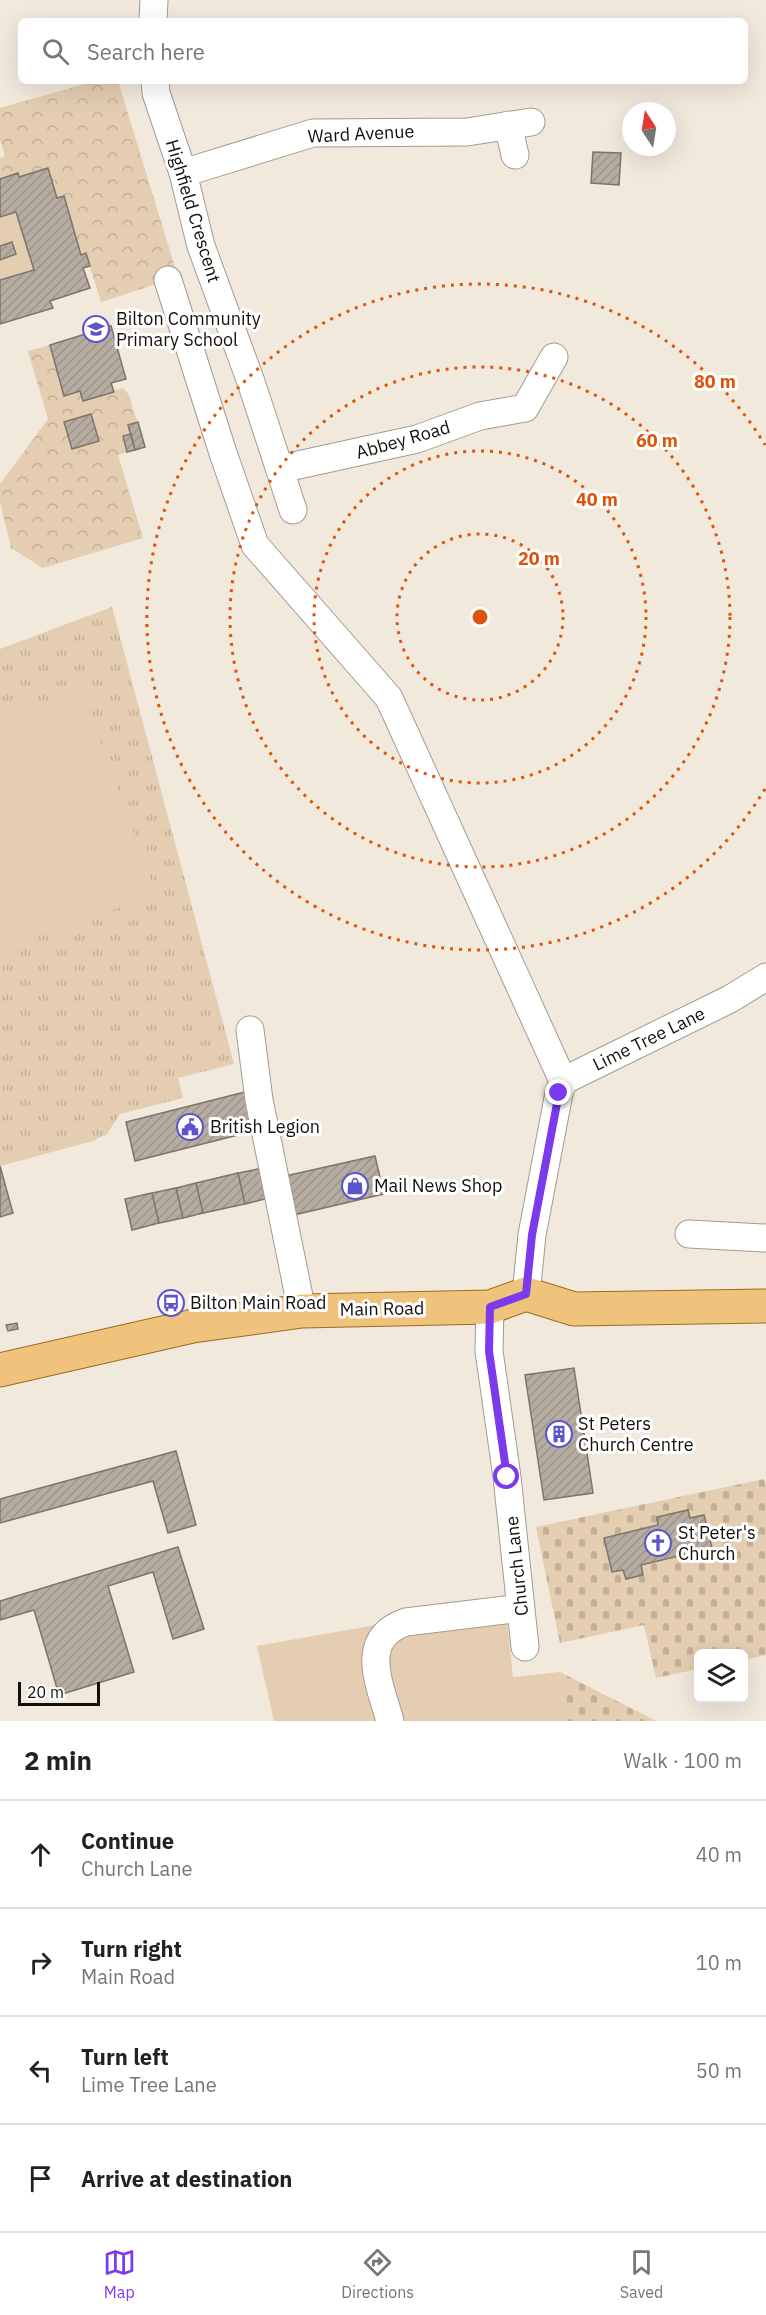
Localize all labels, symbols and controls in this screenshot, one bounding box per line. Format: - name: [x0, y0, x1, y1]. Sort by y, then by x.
- search box: [18, 18, 748, 84]
- icon: search: [39, 35, 72, 68]
- text: Search here: [87, 37, 205, 66]
- north arrow: [622, 102, 676, 156]
- street label: Ward Avenue: [307, 119, 415, 148]
- street label: Highfield Crescent: [161, 137, 226, 285]
- place label: Bilton Community Primary School: [116, 307, 261, 351]
- school or university icon: Bilton Community Primary School: [81, 314, 111, 344]
- text: 80 m: [694, 370, 736, 393]
- street label: Abbey Road: [353, 415, 453, 464]
- text: 60 m: [636, 429, 678, 452]
- text: 40 m: [576, 488, 618, 511]
- text: 20 m: [518, 547, 560, 570]
- centre of rings: [470, 607, 490, 627]
- street label: Lime Tree Lane: [589, 1001, 709, 1076]
- route end: [545, 1079, 571, 1105]
- public building icon: British Legion: [175, 1112, 205, 1142]
- place label: British Legion: [210, 1115, 320, 1138]
- shop icon: Mail News Shop: [340, 1171, 370, 1201]
- place label: Mail News Shop: [374, 1174, 502, 1197]
- bus stop icon: Bilton Main Road: [156, 1288, 186, 1318]
- place label: Bilton Main Road: [190, 1291, 326, 1314]
- street label: Main Road: [340, 1296, 424, 1321]
- place label: St Peters Church Centre: [578, 1412, 694, 1456]
- building icon: St Peters Church Centre: [544, 1419, 574, 1449]
- route start: [493, 1463, 519, 1489]
- street label: Church Lane: [500, 1515, 533, 1617]
- place label: St Peter's Church: [678, 1521, 756, 1565]
- church icon: St Peter's Church: [643, 1528, 673, 1558]
- map controls: [694, 1649, 748, 1703]
- button: layers: [694, 1649, 748, 1703]
- scale bar: [18, 1679, 100, 1706]
- text: 20 m: [27, 1682, 64, 1702]
- text: 2 min: [24, 1743, 92, 1777]
- text: Walk · 100 m: [624, 1747, 742, 1774]
- text: Continue: [81, 1826, 174, 1855]
- icon: ahead: [24, 1838, 57, 1871]
- text: 40 m: [696, 1841, 742, 1868]
- text: Church Lane: [81, 1855, 193, 1882]
- text: Turn right: [81, 1934, 182, 1963]
- icon: right: [24, 1946, 57, 1979]
- text: 10 m: [696, 1949, 742, 1976]
- text: Main Road: [81, 1963, 175, 1990]
- text: Turn left: [81, 2042, 169, 2071]
- icon: left: [24, 2054, 57, 2087]
- text: 50 m: [696, 2057, 742, 2084]
- text: Lime Tree Lane: [81, 2071, 217, 2098]
- icon: arrive: [24, 2162, 57, 2195]
- text: Arrive at destination: [81, 2164, 292, 2193]
- tab: Map: [103, 2246, 136, 2302]
- tab: Directions: [341, 2246, 414, 2302]
- tab: Saved: [620, 2246, 663, 2302]

